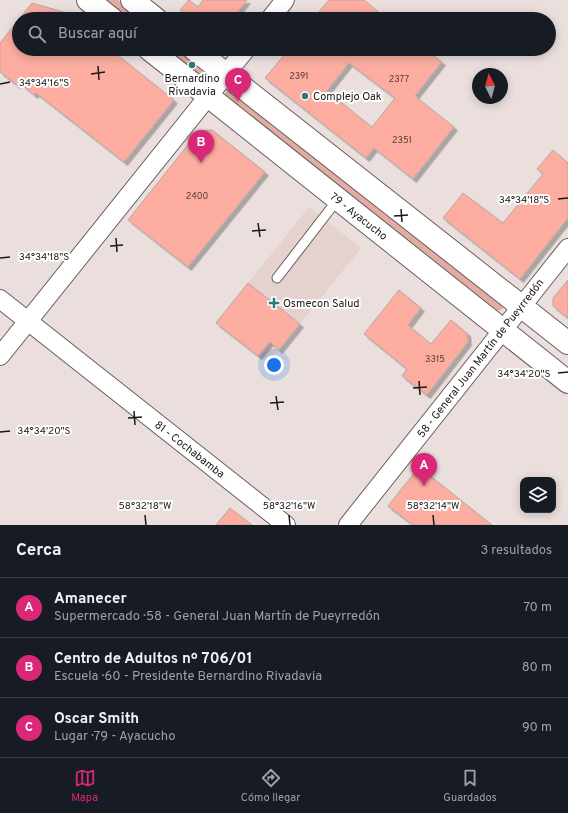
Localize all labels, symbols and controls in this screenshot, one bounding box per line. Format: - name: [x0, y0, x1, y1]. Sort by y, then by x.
- search box: [12, 12, 556, 56]
- icon: search: [26, 23, 48, 45]
- text: Buscar aquí: [58, 25, 137, 44]
- marker: Bernardino Rivadavia: [187, 60, 197, 70]
- pin: C: [225, 68, 251, 101]
- north arrow: [472, 68, 508, 104]
- house number: 2391: [289, 71, 309, 82]
- place label: Bernardino Rivadavia: [164, 72, 220, 99]
- house number: 2377: [389, 74, 410, 85]
- text: 34°34'16"S: [19, 77, 69, 90]
- place label: Complejo Oak: [313, 90, 382, 104]
- marker: Complejo Oak: [300, 91, 310, 101]
- pin: B: [188, 130, 214, 163]
- house number: 2351: [392, 135, 412, 146]
- street label: 79 - Ayacucho: [327, 190, 390, 244]
- house number: 2400: [186, 191, 208, 202]
- text: 34°34'18"S: [499, 194, 549, 207]
- text: 34°34'18"S: [19, 251, 69, 264]
- street label: 58 - General Juan Martín de Pueyrredón: [414, 276, 547, 441]
- marker: Osmecon Salud: [268, 297, 280, 309]
- place label: Osmecon Salud: [283, 297, 360, 311]
- house number: 3315: [425, 354, 445, 365]
- your location: [264, 355, 284, 375]
- text: 34°34'20"S: [497, 368, 551, 381]
- street label: 81 - Cochabamba: [152, 418, 227, 482]
- text: 34°34'20"S: [17, 425, 71, 438]
- pin: A: [411, 453, 437, 486]
- map controls: [520, 477, 556, 513]
- button: layers: [520, 477, 556, 513]
- text: 58°32'18"W: [119, 500, 171, 513]
- text: 58°32'16"W: [263, 500, 315, 513]
- text: 58°32'14"W: [407, 500, 459, 513]
- text: Cerca: [16, 540, 62, 562]
- text: 3 resultados: [480, 543, 552, 559]
- text: Amanecer: [54, 590, 127, 609]
- text: A: [24, 600, 34, 616]
- text: 70 m: [523, 600, 552, 616]
- text: Supermercado · 58 - General Juan Martín de Pueyrredón: [54, 609, 380, 625]
- text: Centro de Adultos nº 706/01: [54, 650, 252, 669]
- text: B: [25, 660, 33, 676]
- text: 80 m: [522, 660, 552, 676]
- text: Escuela · 60 - Presidente Bernardino Rivadavia: [54, 669, 322, 685]
- text: Oscar Smith: [54, 710, 139, 729]
- text: C: [25, 720, 33, 736]
- text: 90 m: [522, 720, 552, 736]
- text: Lugar · 79 - Ayacucho: [54, 729, 176, 745]
- tab: Mapa: [71, 767, 98, 805]
- tab: Cómo llegar: [241, 767, 301, 805]
- tab: Guardados: [443, 767, 497, 805]

